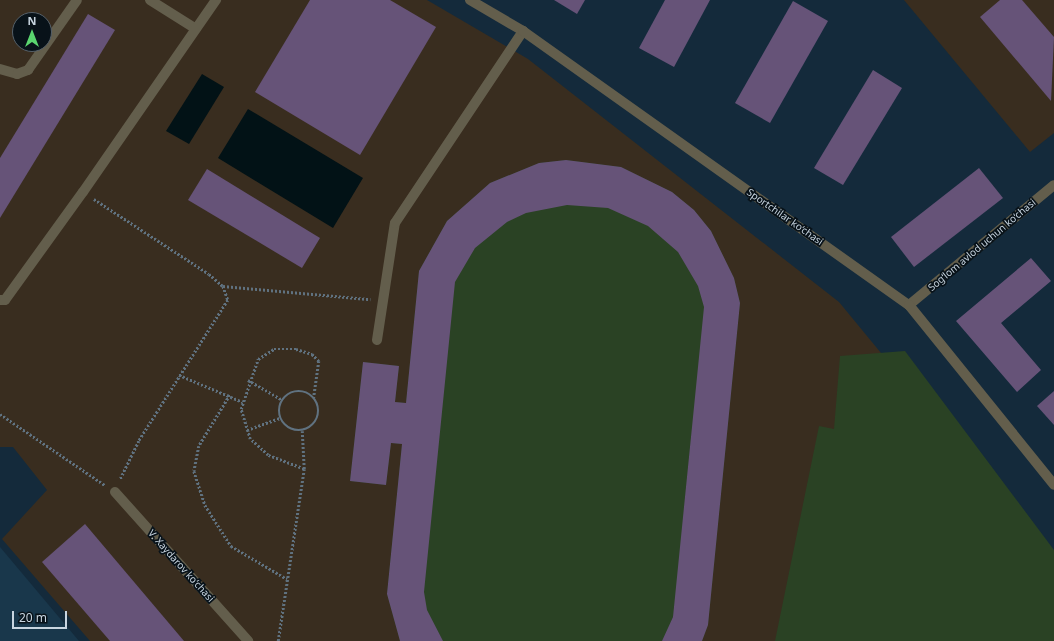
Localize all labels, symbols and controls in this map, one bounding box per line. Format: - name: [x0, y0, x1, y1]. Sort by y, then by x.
- north arrow: [12, 12, 52, 52]
- text: N: [28, 13, 36, 28]
- street label: Sportchilar ko‘chasi: [745, 186, 825, 248]
- street label: Sog‘lom avlod uchun ko‘chasi: [926, 196, 1038, 294]
- street label: V. Xaydarov ko‘chasi: [145, 527, 217, 605]
- scale bar: [14, 603, 69, 629]
- text: 20 m: [19, 609, 47, 626]

